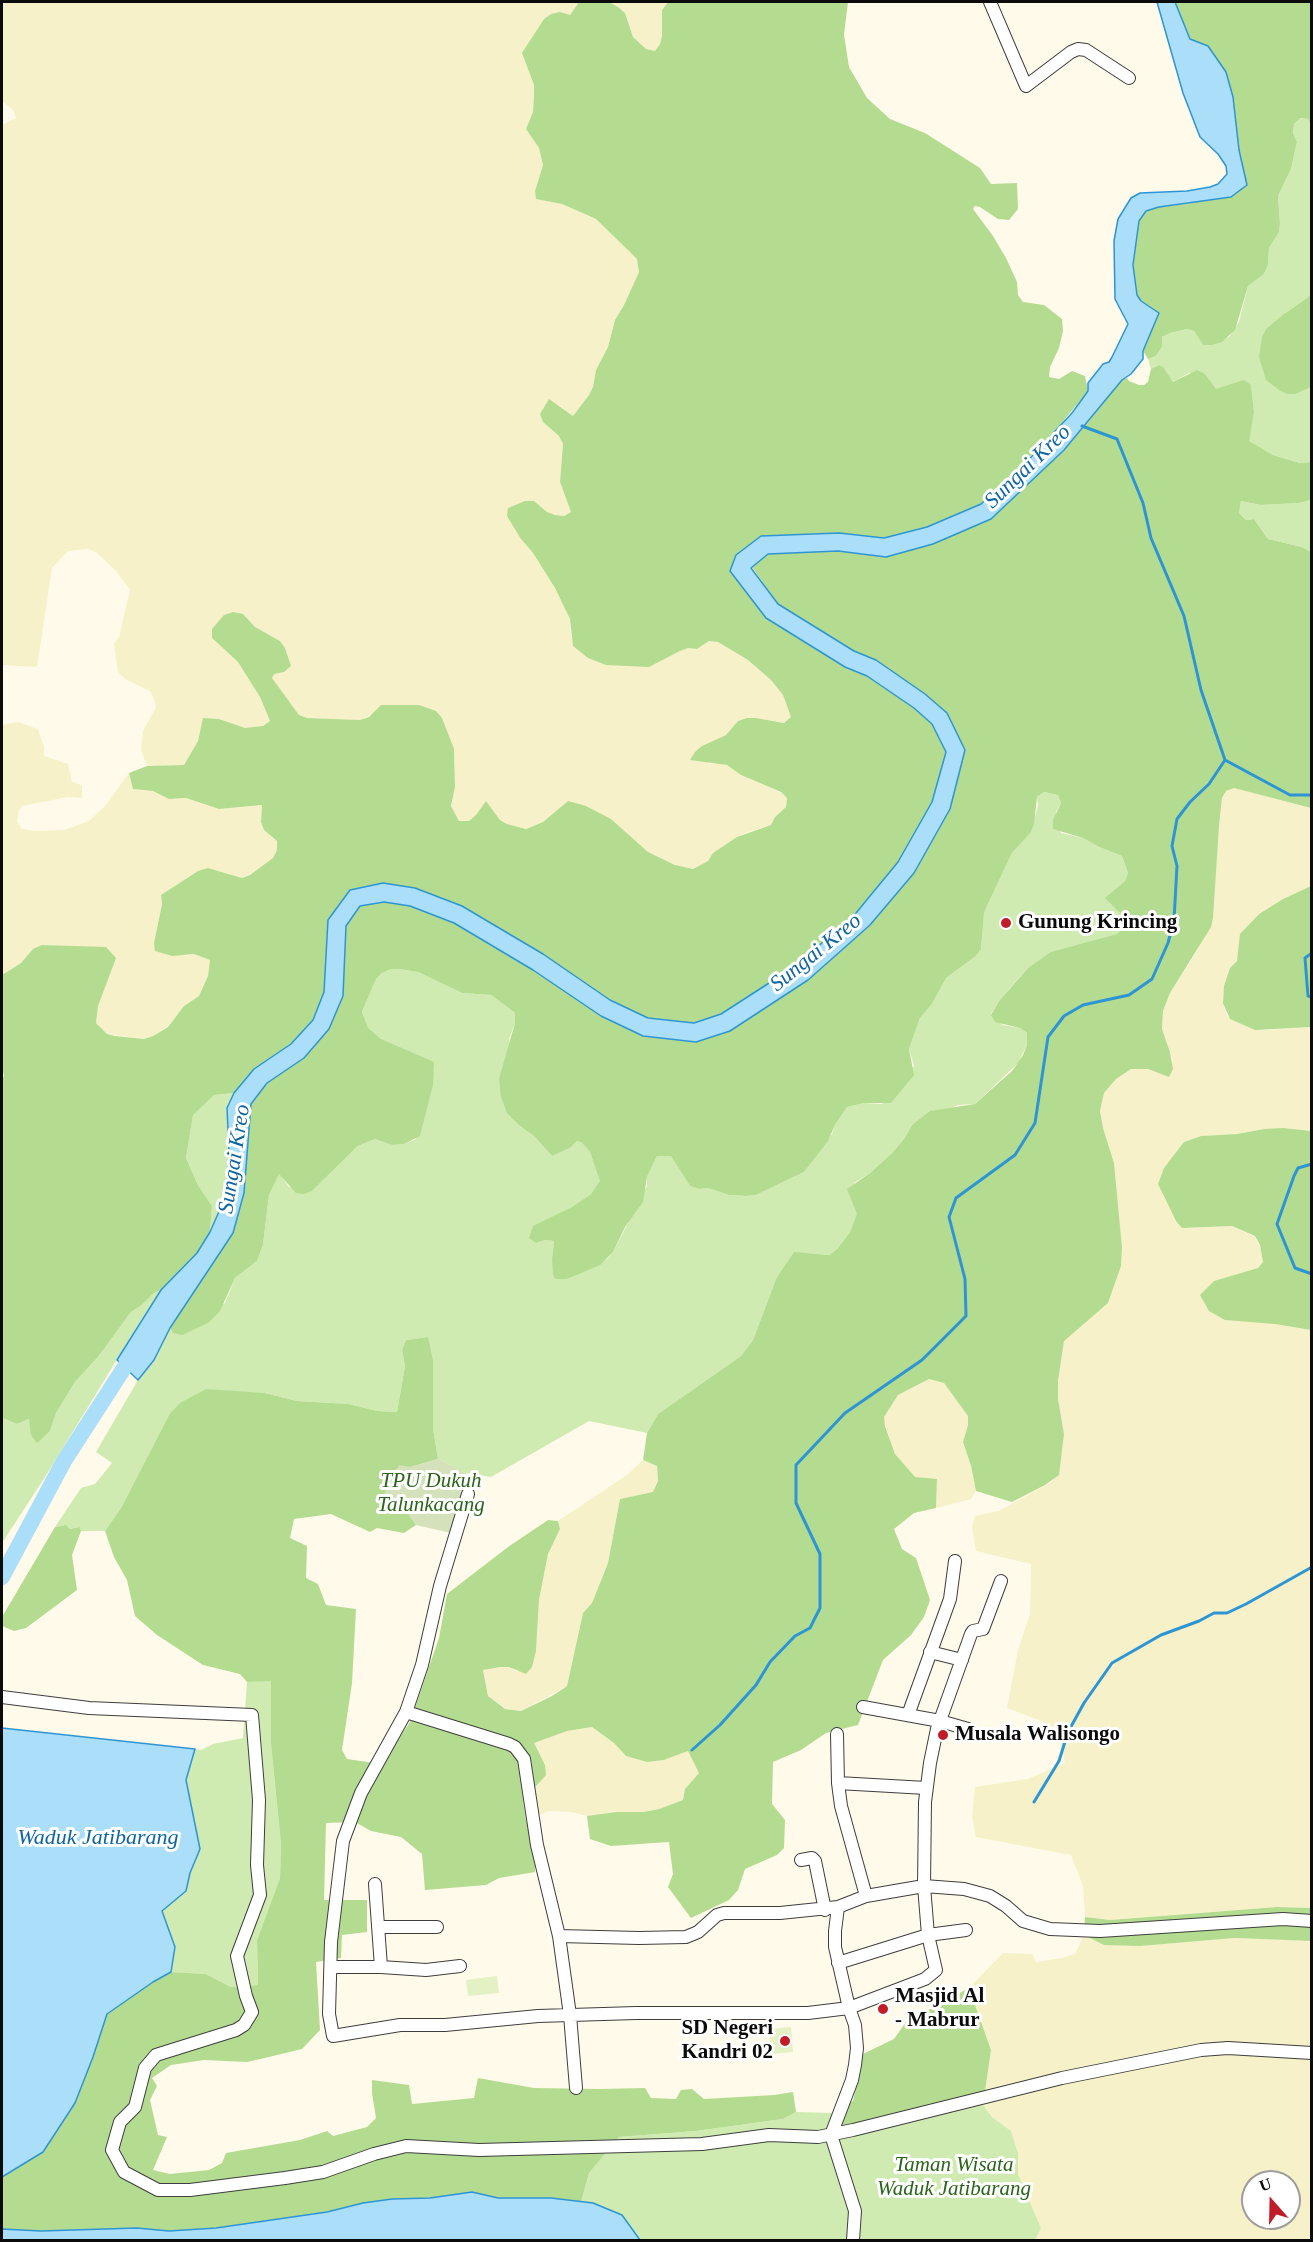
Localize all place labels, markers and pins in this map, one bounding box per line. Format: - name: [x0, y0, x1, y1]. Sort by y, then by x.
- place label: Gunung Krincing: [1018, 910, 1177, 936]
- marker: Gunung Krincing: [999, 916, 1013, 930]
- place label: Musala Walisongo: [955, 1722, 1120, 1748]
- marker: Musala Walisongo: [936, 1728, 950, 1742]
- place label: Masjid Al - Mabrur: [895, 1984, 984, 2034]
- marker: Masjid Al - Mabrur: [876, 2002, 890, 2016]
- place label: SD Negeri Kandri 02: [681, 2016, 773, 2066]
- marker: SD Negeri Kandri 02: [778, 2034, 792, 2048]

